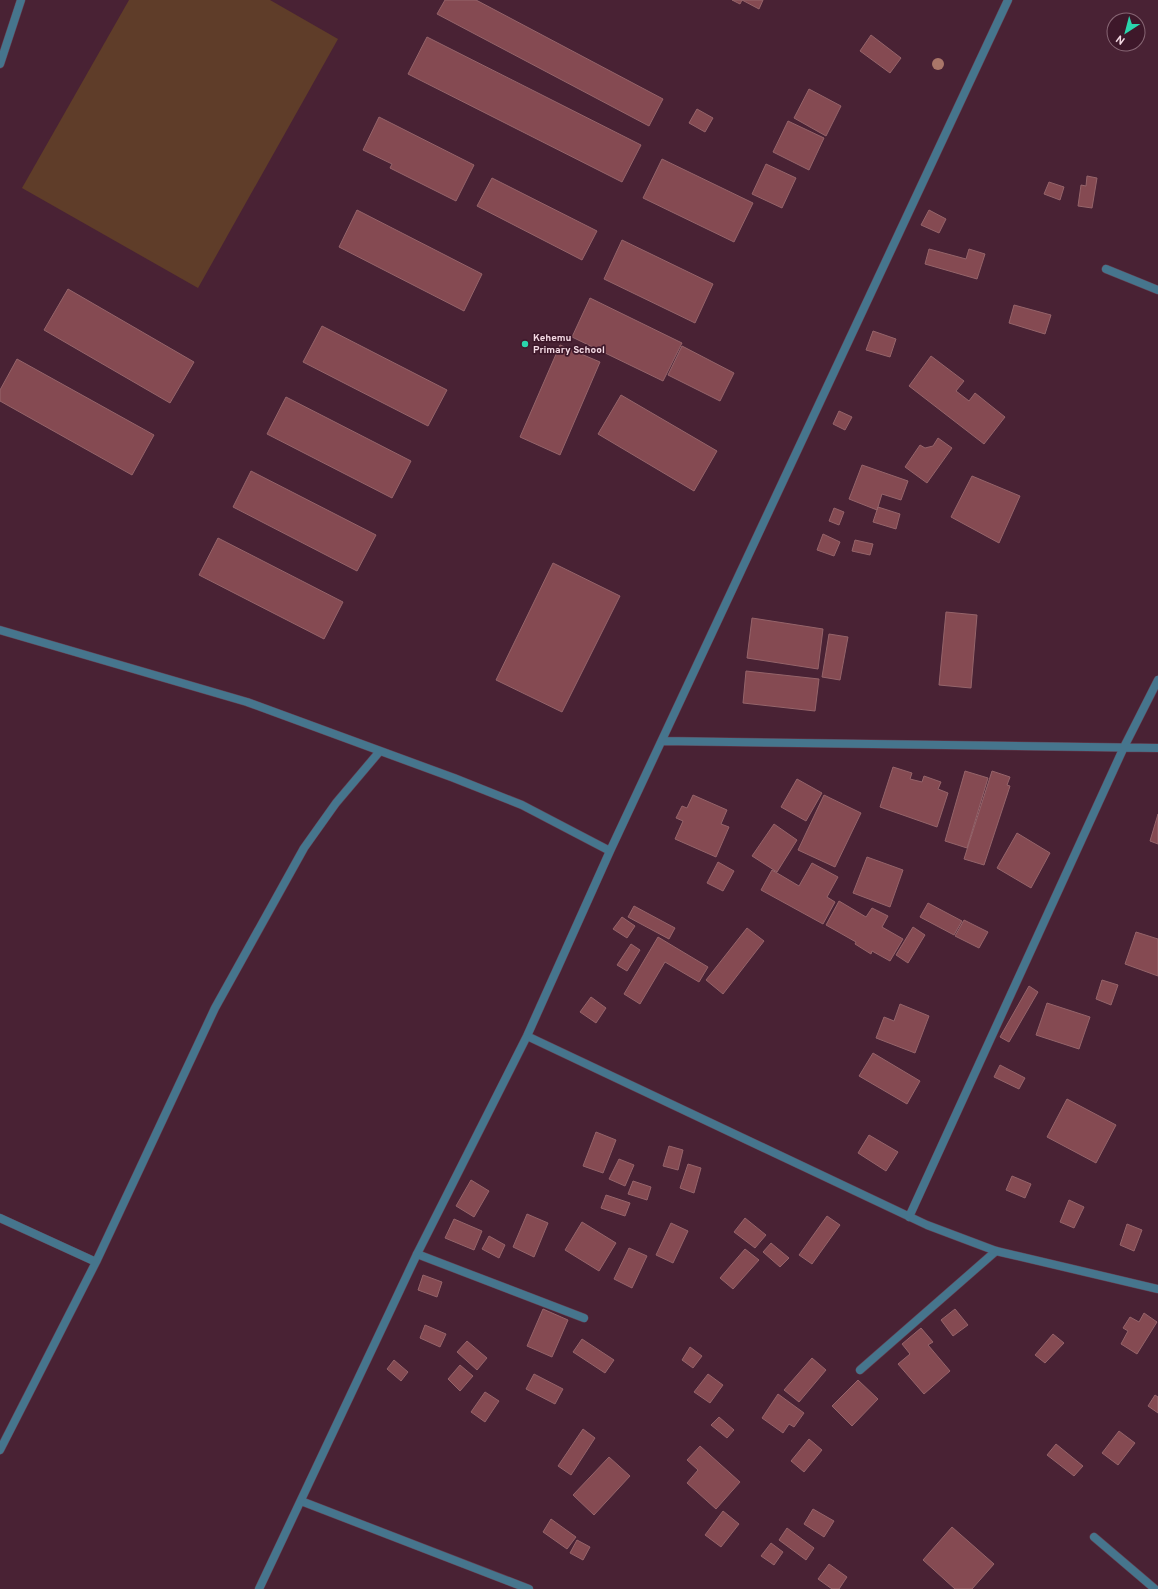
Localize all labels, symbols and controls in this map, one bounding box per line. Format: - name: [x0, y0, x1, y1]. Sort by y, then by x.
- north arrow: [1106, 12, 1146, 52]
- text: N: [1113, 31, 1128, 47]
- place label: Kehemu Primary School: [533, 332, 605, 357]
- marker: Kehemu Primary School: [520, 339, 530, 349]

